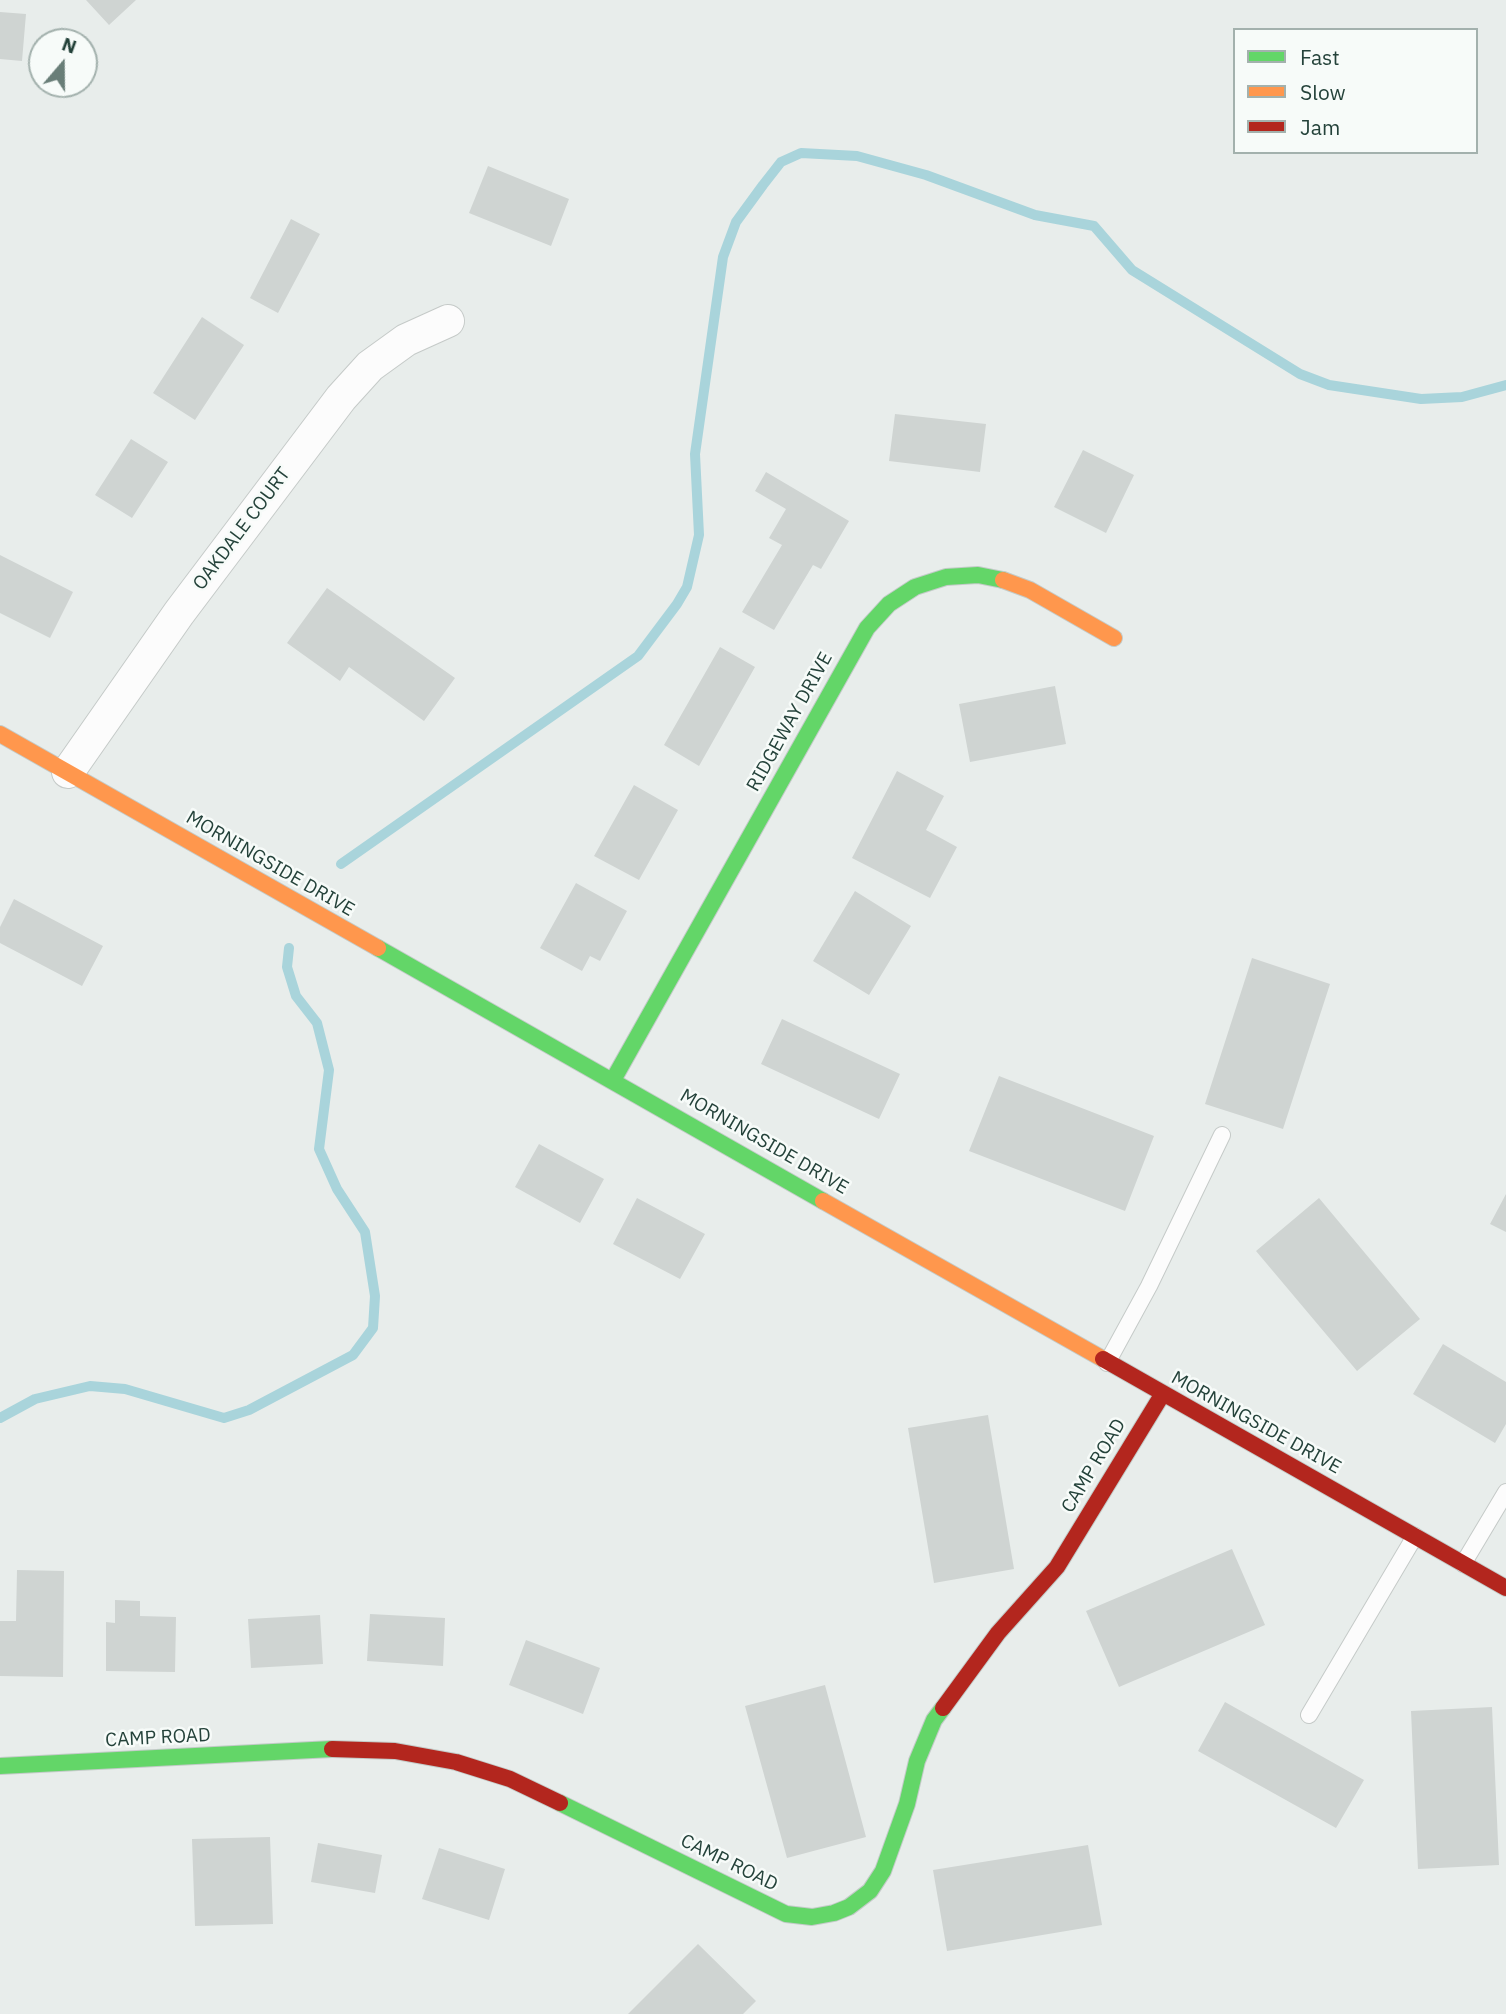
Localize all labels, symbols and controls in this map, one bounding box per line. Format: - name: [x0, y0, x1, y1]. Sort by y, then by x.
- north arrow: [28, 28, 98, 98]
- legend: [1233, 28, 1478, 154]
- text: N: [59, 32, 80, 59]
- text: Fast: [1300, 43, 1340, 71]
- text: Slow: [1300, 78, 1346, 106]
- text: Jam: [1300, 113, 1340, 141]
- street label: OAKDALE COURT: [188, 463, 296, 595]
- street label: RIDGEWAY DRIVE: [742, 648, 838, 796]
- street label: MORNINGSIDE DRIVE: [182, 806, 358, 922]
- street label: MORNINGSIDE DRIVE: [676, 1084, 852, 1200]
- street label: MORNINGSIDE DRIVE: [1167, 1367, 1345, 1479]
- street label: CAMP ROAD: [1057, 1415, 1131, 1517]
- street label: CAMP ROAD: [105, 1724, 211, 1752]
- street label: CAMP ROAD: [677, 1830, 781, 1896]

